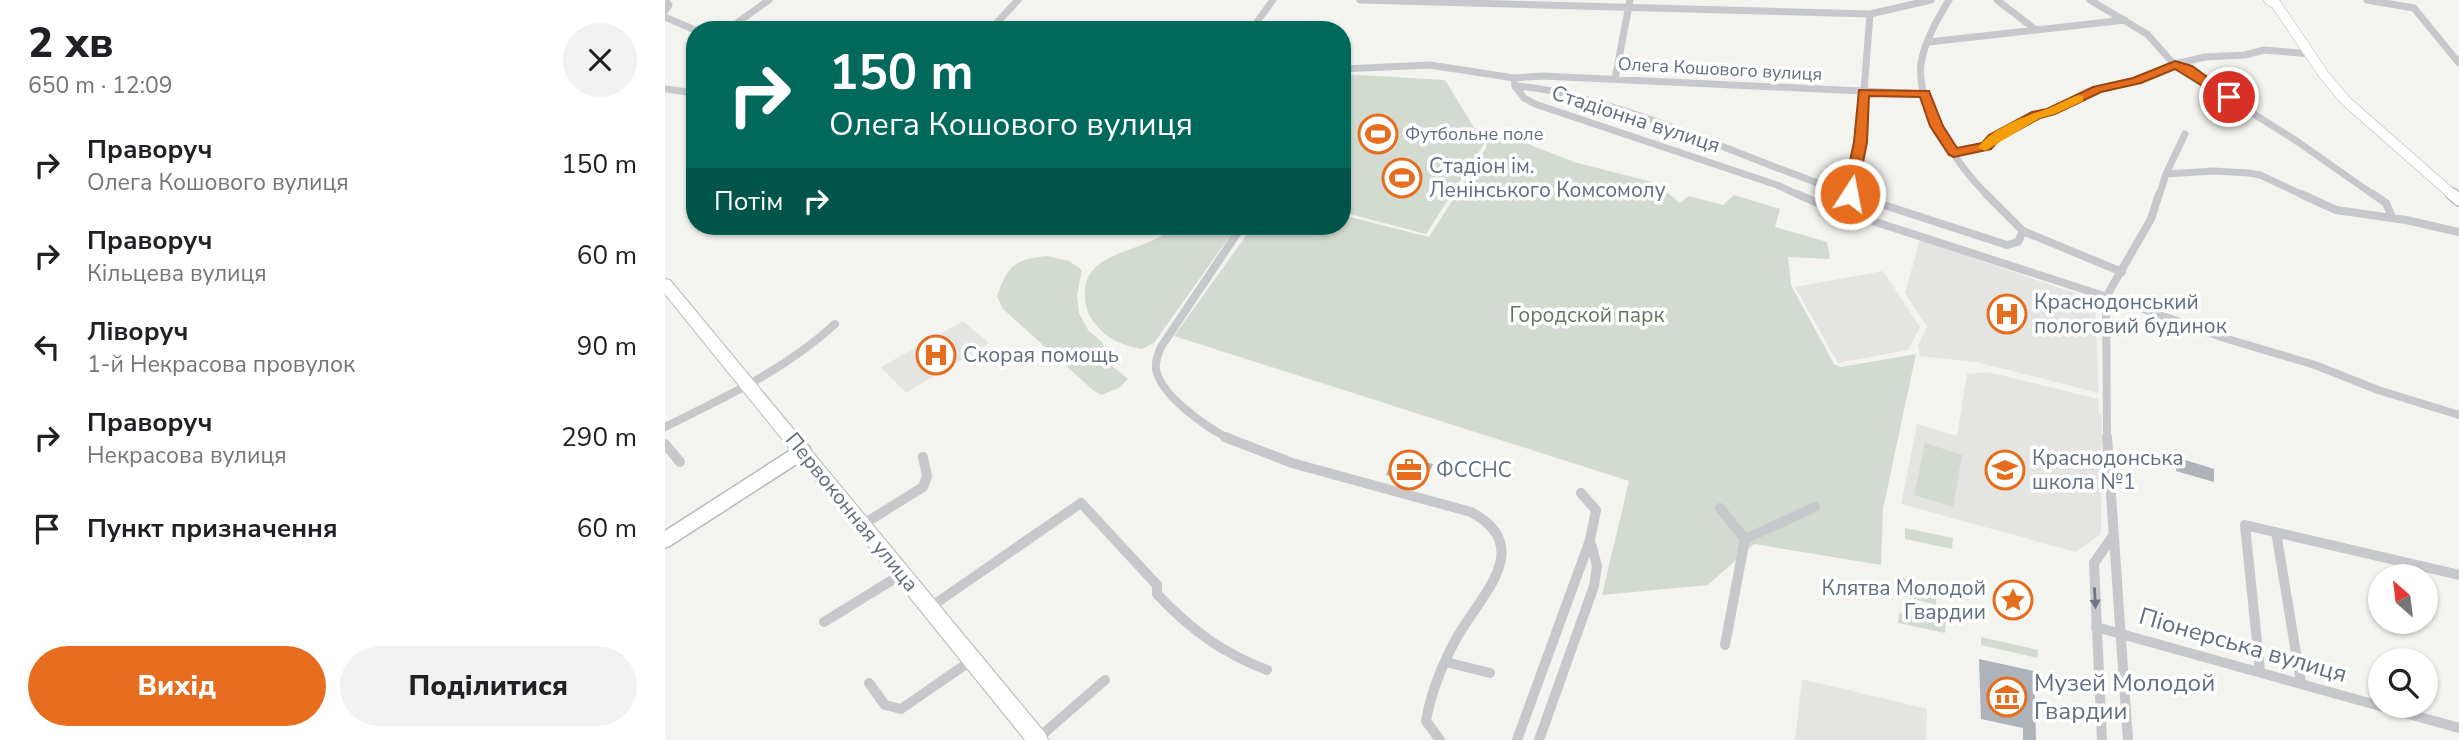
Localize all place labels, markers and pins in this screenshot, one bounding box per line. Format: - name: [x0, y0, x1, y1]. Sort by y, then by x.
- pin: [2199, 67, 2259, 127]
- sports icon: Футбольне поле: [1357, 113, 1399, 155]
- place label: Футбольне поле: [1405, 122, 1543, 146]
- place label: Стадіон ім. Ленінського Комсомолу: [1429, 152, 1666, 204]
- sports icon: Стадіон ім. Ленінського Комсомолу: [1381, 157, 1423, 199]
- place label: Краснодонський пологовий будинок: [2034, 288, 2228, 340]
- hospital icon: Краснодонський пологовий будинок: [1986, 293, 2028, 335]
- hospital icon: Скорая помощь: [915, 334, 957, 376]
- place label: Скорая помощь: [963, 341, 1119, 369]
- place label: Краснодонська школа №1: [2032, 444, 2184, 496]
- office icon: ФССНС: [1388, 449, 1430, 491]
- school or university icon: Краснодонська школа №1: [1984, 449, 2026, 491]
- place label: ФССНС: [1436, 456, 1512, 484]
- place label: Клятва Молодой Гвардии: [1821, 574, 1986, 626]
- place icon: Клятва Молодой Гвардии: [1992, 579, 2034, 621]
- place label: Музей Молодой Гвардии: [2034, 667, 2215, 727]
- museum icon: Музей Молодой Гвардии: [1986, 676, 2028, 718]

